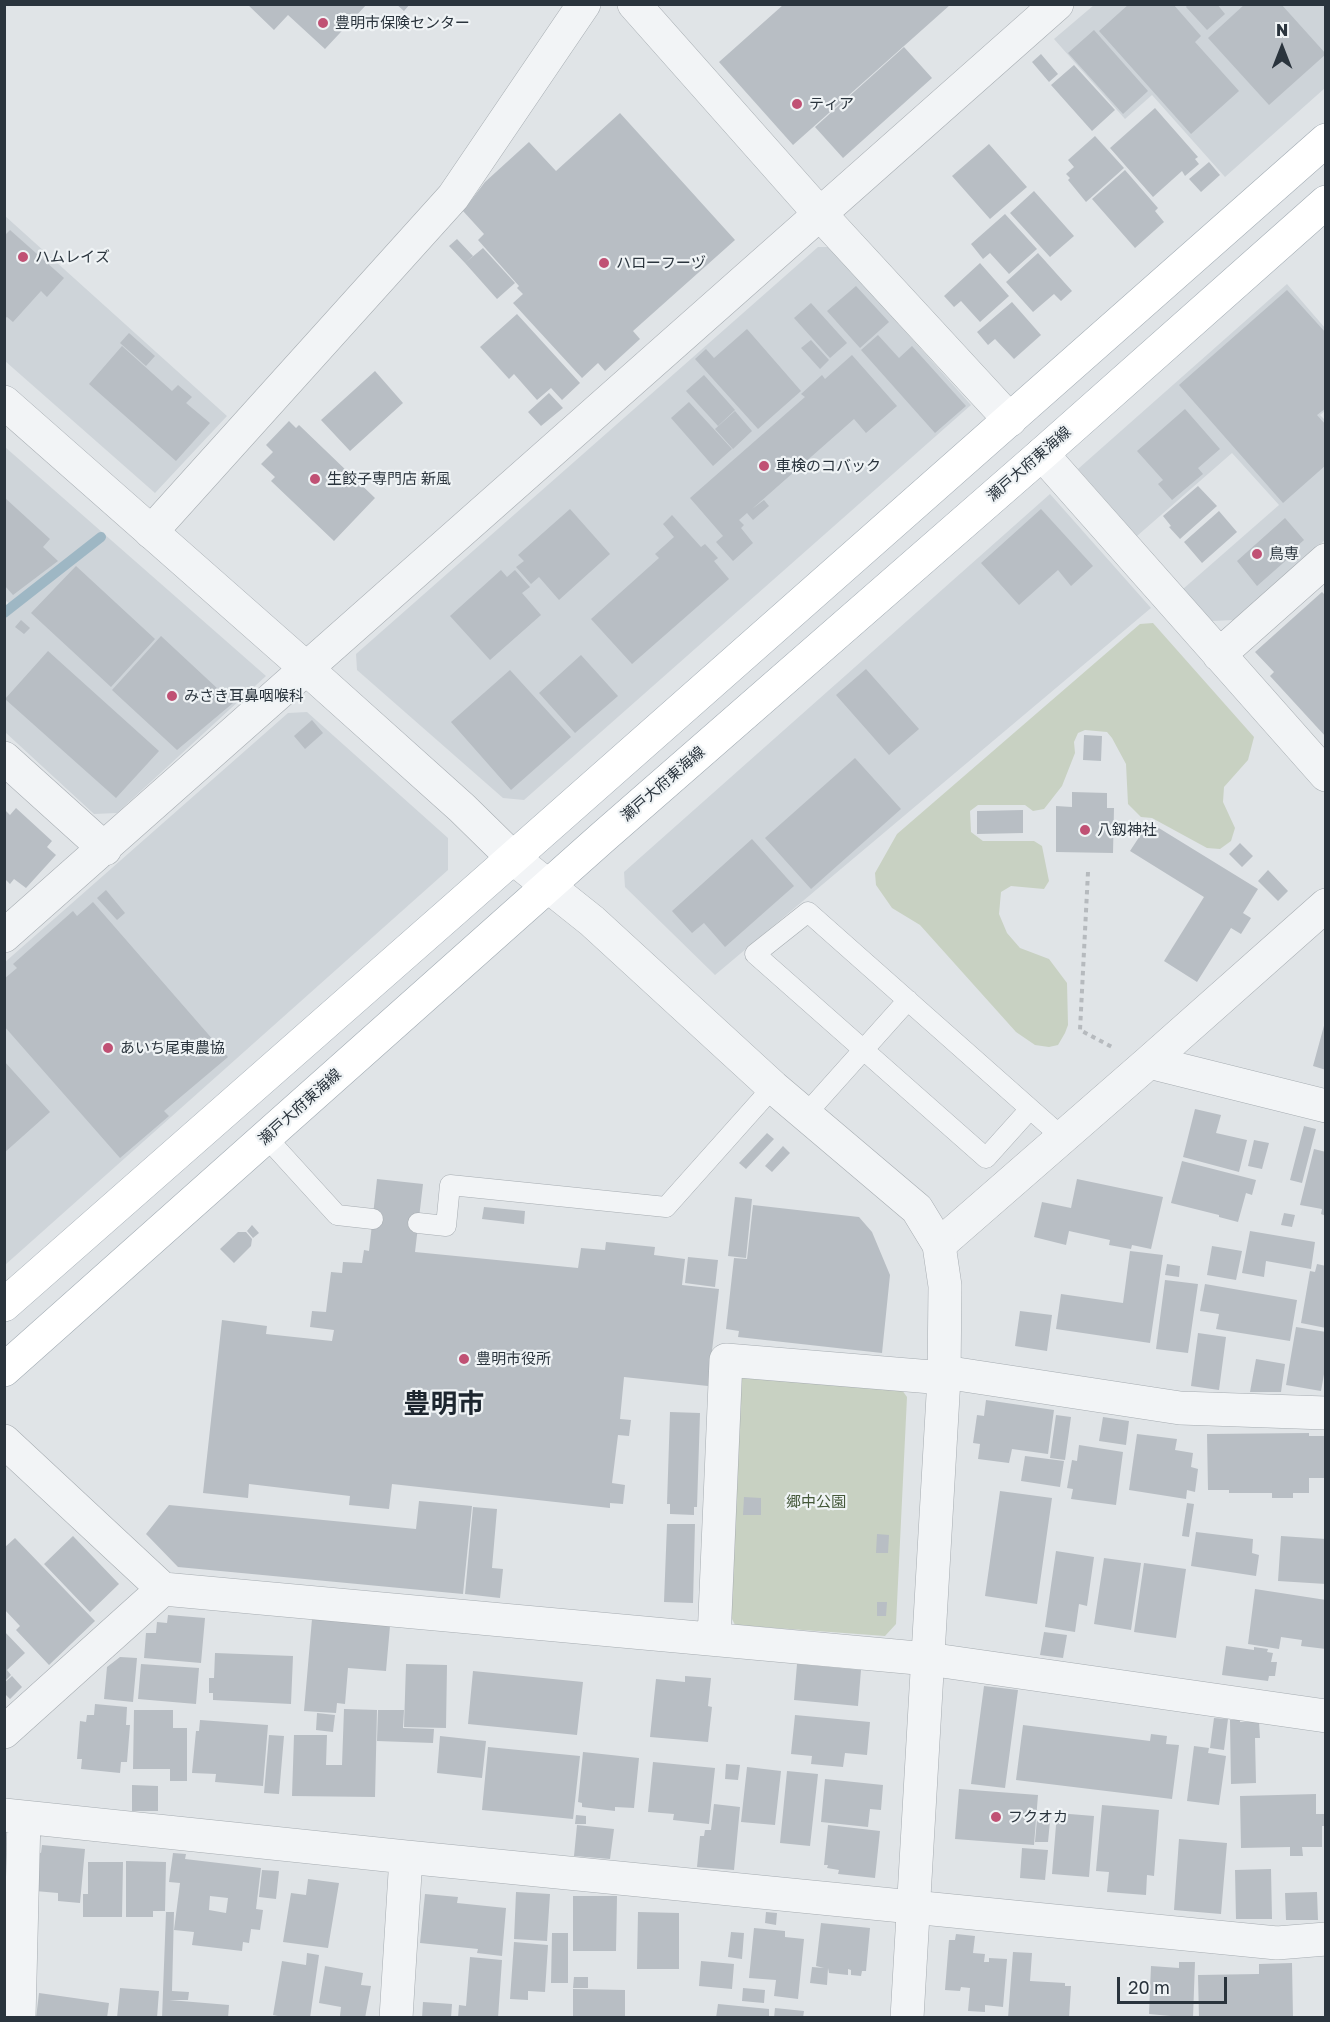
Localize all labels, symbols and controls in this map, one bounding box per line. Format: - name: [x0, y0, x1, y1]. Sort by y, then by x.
- place label: 豊明市保険センター: [335, 14, 470, 32]
- marker: 豊明市保険センター: [316, 16, 330, 30]
- north arrow: [1252, 18, 1312, 78]
- text: N: [1276, 20, 1288, 40]
- place label: ティア: [809, 95, 854, 113]
- marker: ティア: [790, 97, 804, 111]
- place label: ハムレイズ: [35, 248, 110, 266]
- marker: ハムレイズ: [16, 250, 30, 264]
- place label: ハローフーヅ: [616, 254, 706, 272]
- marker: ハローフーヅ: [597, 256, 611, 270]
- street label: 瀬戸大府東海線: [983, 423, 1075, 505]
- place label: 車検のコバック: [776, 457, 881, 475]
- marker: 車検のコバック: [757, 459, 771, 473]
- place label: 生餃子専門店 新風: [327, 470, 451, 488]
- marker: 生餃子専門店 新風: [308, 472, 322, 486]
- place label: 鳥専: [1269, 545, 1299, 563]
- marker: 鳥専: [1250, 547, 1264, 561]
- place label: みさき耳鼻咽喉科: [184, 687, 304, 705]
- marker: みさき耳鼻咽喉科: [165, 689, 179, 703]
- street label: 瀬戸大府東海線: [617, 743, 709, 825]
- place label: 八釼神社: [1097, 821, 1157, 839]
- marker: 八釼神社: [1078, 823, 1092, 837]
- place label: あいち尾東農協: [120, 1039, 225, 1057]
- marker: あいち尾東農協: [101, 1041, 115, 1055]
- street label: 瀬戸大府東海線: [255, 1065, 345, 1149]
- place label: 豊明市役所: [476, 1350, 551, 1368]
- marker: 豊明市役所: [457, 1352, 471, 1366]
- district label: 豊明市: [404, 1388, 484, 1420]
- park label: 郷中公園: [786, 1493, 846, 1511]
- place label: フクオカ: [1008, 1808, 1068, 1826]
- marker: フクオカ: [989, 1810, 1003, 1824]
- scale bar: [1120, 1965, 1230, 2003]
- text: 20 m: [1128, 1976, 1170, 1998]

